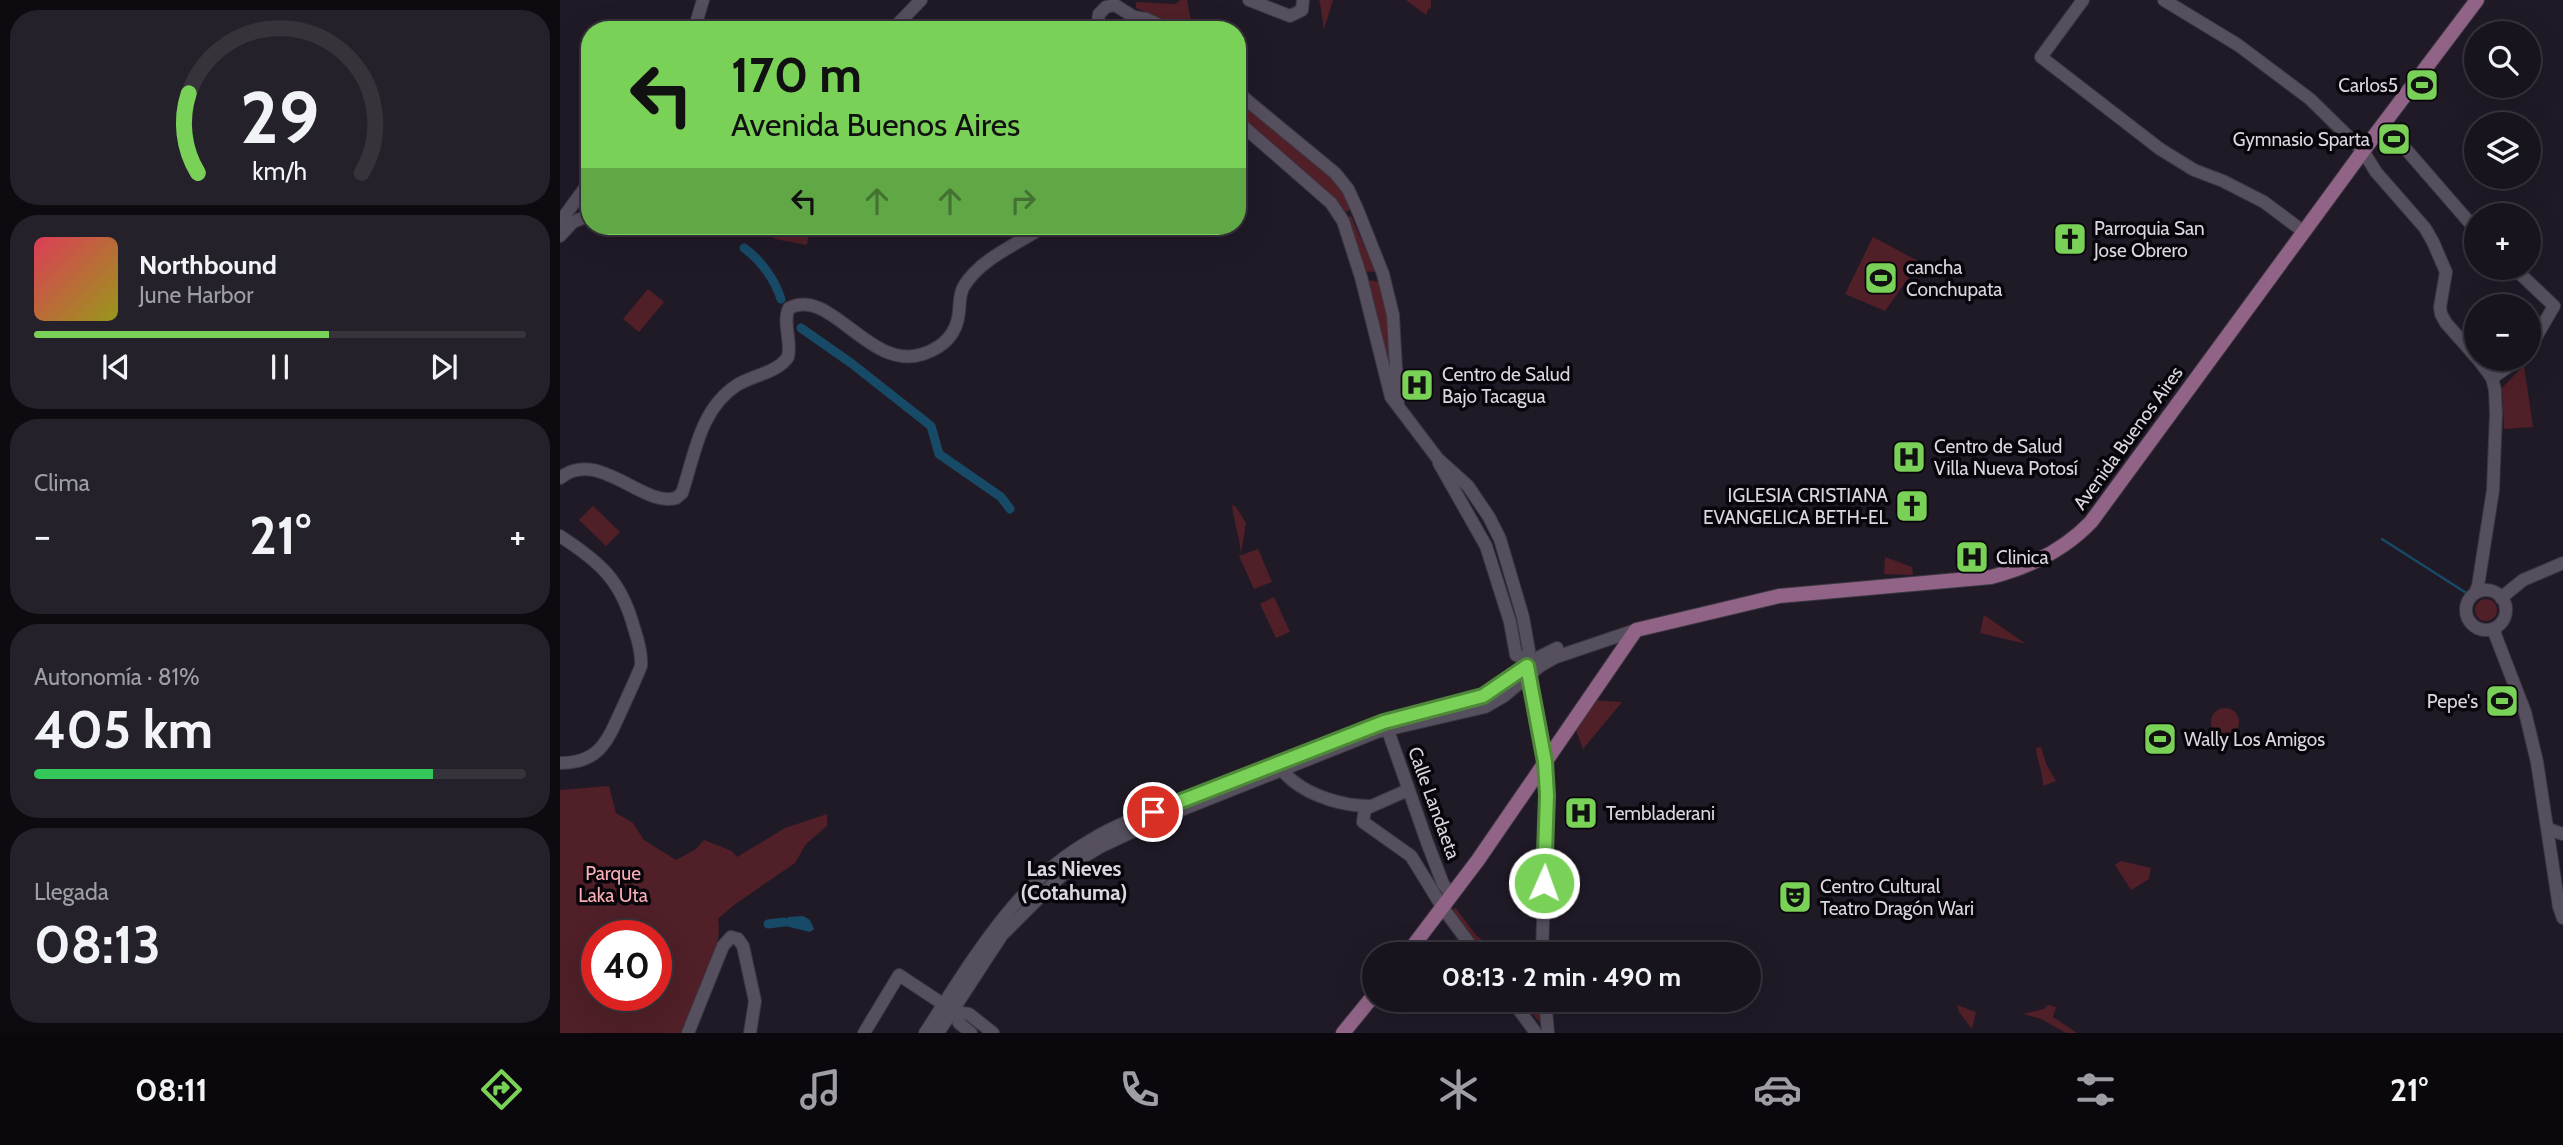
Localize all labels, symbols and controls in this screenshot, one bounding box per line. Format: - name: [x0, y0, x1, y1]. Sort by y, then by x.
- map controls: [2464, 21, 2541, 371]
- button: search: [2464, 21, 2541, 98]
- text: 170 m: [731, 45, 862, 104]
- icon: left: [616, 49, 707, 140]
- sports icon: Carlos5: [2403, 66, 2441, 104]
- text: 29: [240, 74, 320, 162]
- place label: Carlos5: [2338, 74, 2398, 97]
- text: Avenida Buenos Aires: [731, 105, 1020, 144]
- button: layers: [2464, 112, 2541, 189]
- sports icon: Gymnasio Sparta: [2375, 120, 2413, 158]
- place label: Gymnasio Sparta: [2233, 128, 2370, 151]
- text: km/h: [253, 156, 307, 186]
- icon: left: [785, 182, 823, 220]
- icon: ahead: [858, 182, 896, 220]
- icon: ahead: [931, 182, 969, 220]
- icon: right: [1004, 182, 1042, 220]
- button: +: [2464, 203, 2541, 280]
- place label: Parroquia San Jose Obrero: [2093, 217, 2205, 262]
- church icon: Parroquia San Jose Obrero: [2051, 220, 2089, 258]
- text: Northbound: [139, 249, 277, 281]
- place label: cancha Conchupata: [1906, 256, 2002, 301]
- sports icon: cancha Conchupata: [1862, 259, 1900, 297]
- text: June Harbor: [139, 281, 253, 309]
- button: −: [2464, 294, 2541, 371]
- icon: previous: [97, 348, 135, 386]
- icon: pause: [261, 348, 299, 386]
- icon: next: [425, 348, 463, 386]
- street label: Avenida Buenos Aires: [2068, 362, 2188, 514]
- place label: Centro de Salud Bajo Tacagua: [1442, 363, 1570, 408]
- hospital icon: Centro de Salud Bajo Tacagua: [1398, 366, 1436, 404]
- place label: Centro de Salud Villa Nueva Potosí: [1934, 435, 2078, 480]
- hospital icon: Centro de Salud Villa Nueva Potosí: [1890, 438, 1928, 476]
- text: Clima: [34, 469, 90, 497]
- place label: IGLESIA CRISTIANA EVANGELICA BETH-EL: [1703, 484, 1888, 529]
- church icon: IGLESIA CRISTIANA EVANGELICA BETH-EL: [1893, 487, 1931, 525]
- text: 21°: [249, 504, 311, 567]
- text: −: [34, 512, 51, 559]
- text: +: [509, 512, 526, 559]
- hospital icon: Clinica: [1953, 538, 1991, 576]
- place label: Clinica: [1996, 546, 2049, 569]
- text: Autonomía · 81%: [34, 663, 200, 691]
- sports icon: Pepe's: [2483, 682, 2521, 720]
- place label: Pepe's: [2427, 690, 2478, 713]
- text: 405 km: [34, 698, 213, 761]
- sports icon: Wally Los Amigos: [2141, 720, 2179, 758]
- place label: Wally Los Amigos: [2184, 728, 2325, 751]
- street label: Calle Landaeta: [1403, 744, 1465, 862]
- pin: [1123, 782, 1183, 842]
- icon: arrive: [1134, 793, 1172, 831]
- hospital icon: Tembladerani: [1562, 794, 1600, 832]
- place label: Tembladerani: [1606, 802, 1715, 825]
- position arrow: [1507, 846, 1581, 920]
- district label: Las Nieves (Cotahuma): [1021, 856, 1127, 905]
- park label: Parque Laka Uta: [578, 862, 648, 907]
- place label: Centro Cultural Teatro Dragón Wari: [1820, 875, 1974, 920]
- text: Llegada: [34, 878, 109, 906]
- theatre icon: Centro Cultural Teatro Dragón Wari: [1776, 878, 1814, 916]
- text: 08:13: [34, 913, 161, 976]
- speed limit sign: 40: [581, 920, 672, 1011]
- text: 08:13 · 2 min · 490 m: [1442, 961, 1681, 993]
- icon: directions: [477, 1065, 526, 1114]
- icon: music: [796, 1065, 845, 1114]
- icon: phone: [1115, 1065, 1164, 1114]
- icon: climate: [1434, 1065, 1483, 1114]
- icon: car: [1753, 1065, 1802, 1114]
- icon: filters: [2071, 1065, 2120, 1114]
- text: 08:11: [135, 1070, 208, 1109]
- text: 21°: [2390, 1070, 2428, 1109]

